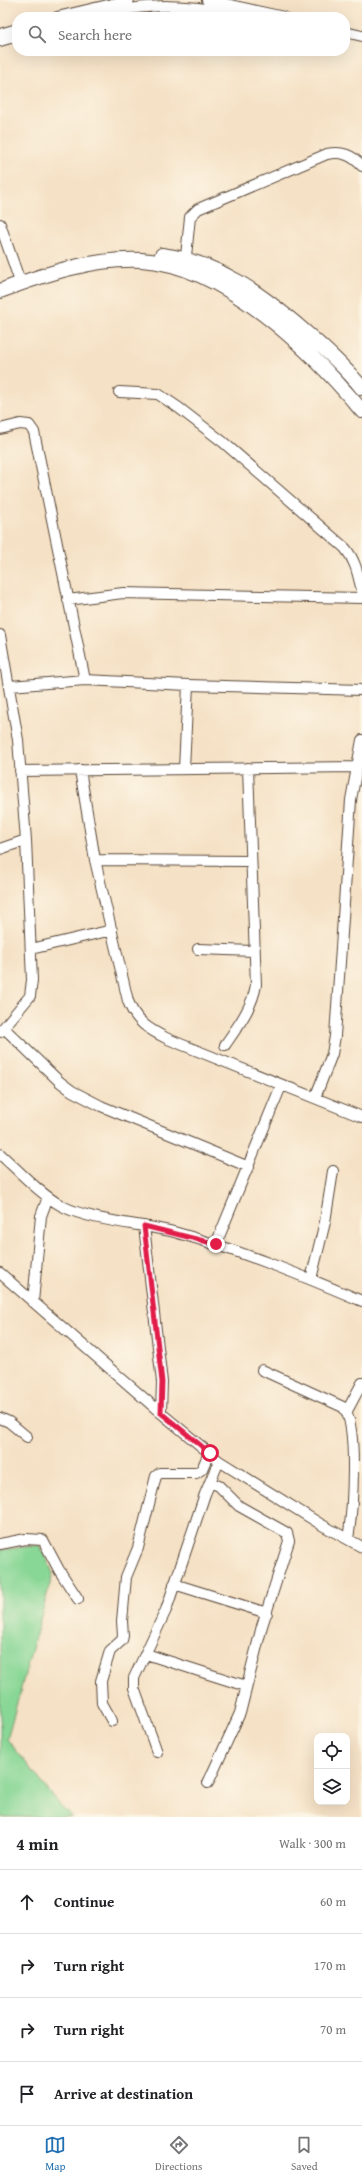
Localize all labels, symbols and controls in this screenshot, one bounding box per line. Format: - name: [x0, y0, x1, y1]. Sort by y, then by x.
- search box: [12, 12, 350, 56]
- icon: search: [26, 23, 48, 45]
- text: Search here: [58, 24, 132, 45]
- route end: [207, 1235, 225, 1253]
- route start: [201, 1444, 219, 1462]
- map controls: [314, 1733, 350, 1805]
- button: locate: [314, 1733, 350, 1769]
- button: layers: [314, 1769, 350, 1805]
- text: 4 min: [16, 1831, 58, 1856]
- text: Walk · 300 m: [279, 1834, 346, 1853]
- icon: ahead: [16, 1891, 38, 1913]
- text: Continue: [54, 1891, 115, 1912]
- text: 60 m: [320, 1892, 346, 1911]
- icon: right: [16, 1955, 38, 1977]
- text: Turn right: [54, 1955, 125, 1976]
- text: 170 m: [314, 1956, 346, 1975]
- icon: right: [16, 2019, 38, 2041]
- text: Turn right: [54, 2019, 125, 2040]
- text: 70 m: [320, 2020, 346, 2039]
- icon: arrive: [16, 2083, 38, 2105]
- text: Arrive at destination: [54, 2083, 193, 2104]
- tab: Map: [44, 2134, 66, 2174]
- tab: Directions: [155, 2134, 202, 2174]
- tab: Saved: [291, 2134, 318, 2174]

